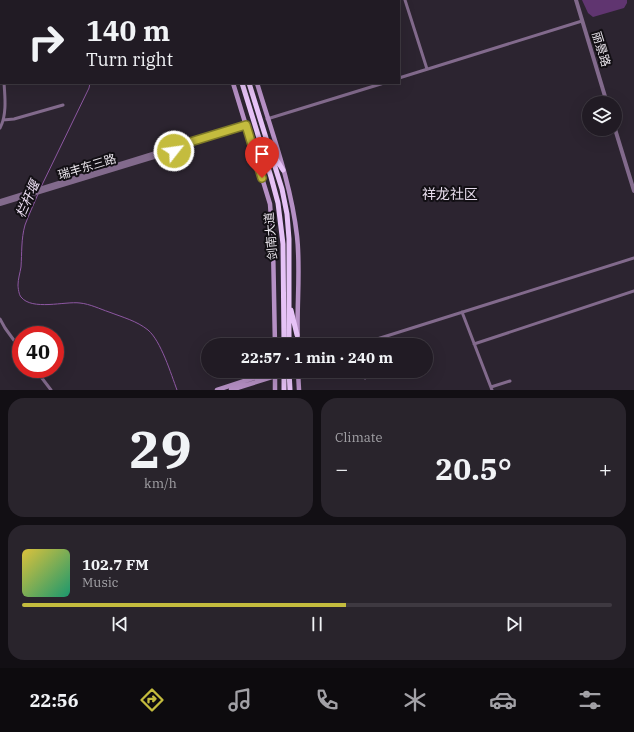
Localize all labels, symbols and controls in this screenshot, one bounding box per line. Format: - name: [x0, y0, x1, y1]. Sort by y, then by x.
- text: 140 m: [86, 12, 170, 49]
- icon: right: [20, 16, 72, 68]
- street label: 丽景路: [589, 29, 614, 68]
- text: Turn right: [86, 48, 173, 71]
- map controls: [582, 96, 622, 136]
- button: layers: [582, 96, 622, 136]
- position arrow: [153, 130, 195, 172]
- pin: [245, 137, 279, 178]
- icon: arrive: [251, 143, 273, 165]
- street label: 瑞丰东三路: [56, 151, 118, 182]
- water label: 栏杆堰: [12, 176, 44, 220]
- district label: 祥龙社区: [422, 185, 478, 203]
- street label: 剑南大道: [261, 211, 280, 261]
- speed limit sign: 40: [12, 326, 64, 378]
- text: 22:57 · 1 min · 240 m: [241, 348, 393, 367]
- text: 29: [129, 415, 192, 482]
- text: Climate: [335, 429, 382, 446]
- text: 20.5°: [435, 449, 512, 488]
- text: −: [335, 454, 348, 483]
- text: +: [599, 454, 612, 483]
- text: km/h: [144, 475, 177, 492]
- text: 102.7 FM: [82, 555, 149, 574]
- text: Music: [82, 574, 119, 591]
- icon: previous: [109, 613, 131, 635]
- icon: pause: [306, 613, 328, 635]
- icon: next: [503, 613, 525, 635]
- icon: directions: [138, 686, 166, 714]
- icon: music: [226, 686, 254, 714]
- icon: phone: [313, 686, 341, 714]
- icon: climate: [401, 686, 429, 714]
- icon: car: [489, 686, 517, 714]
- icon: filters: [576, 686, 604, 714]
- text: 22:56: [30, 689, 78, 712]

